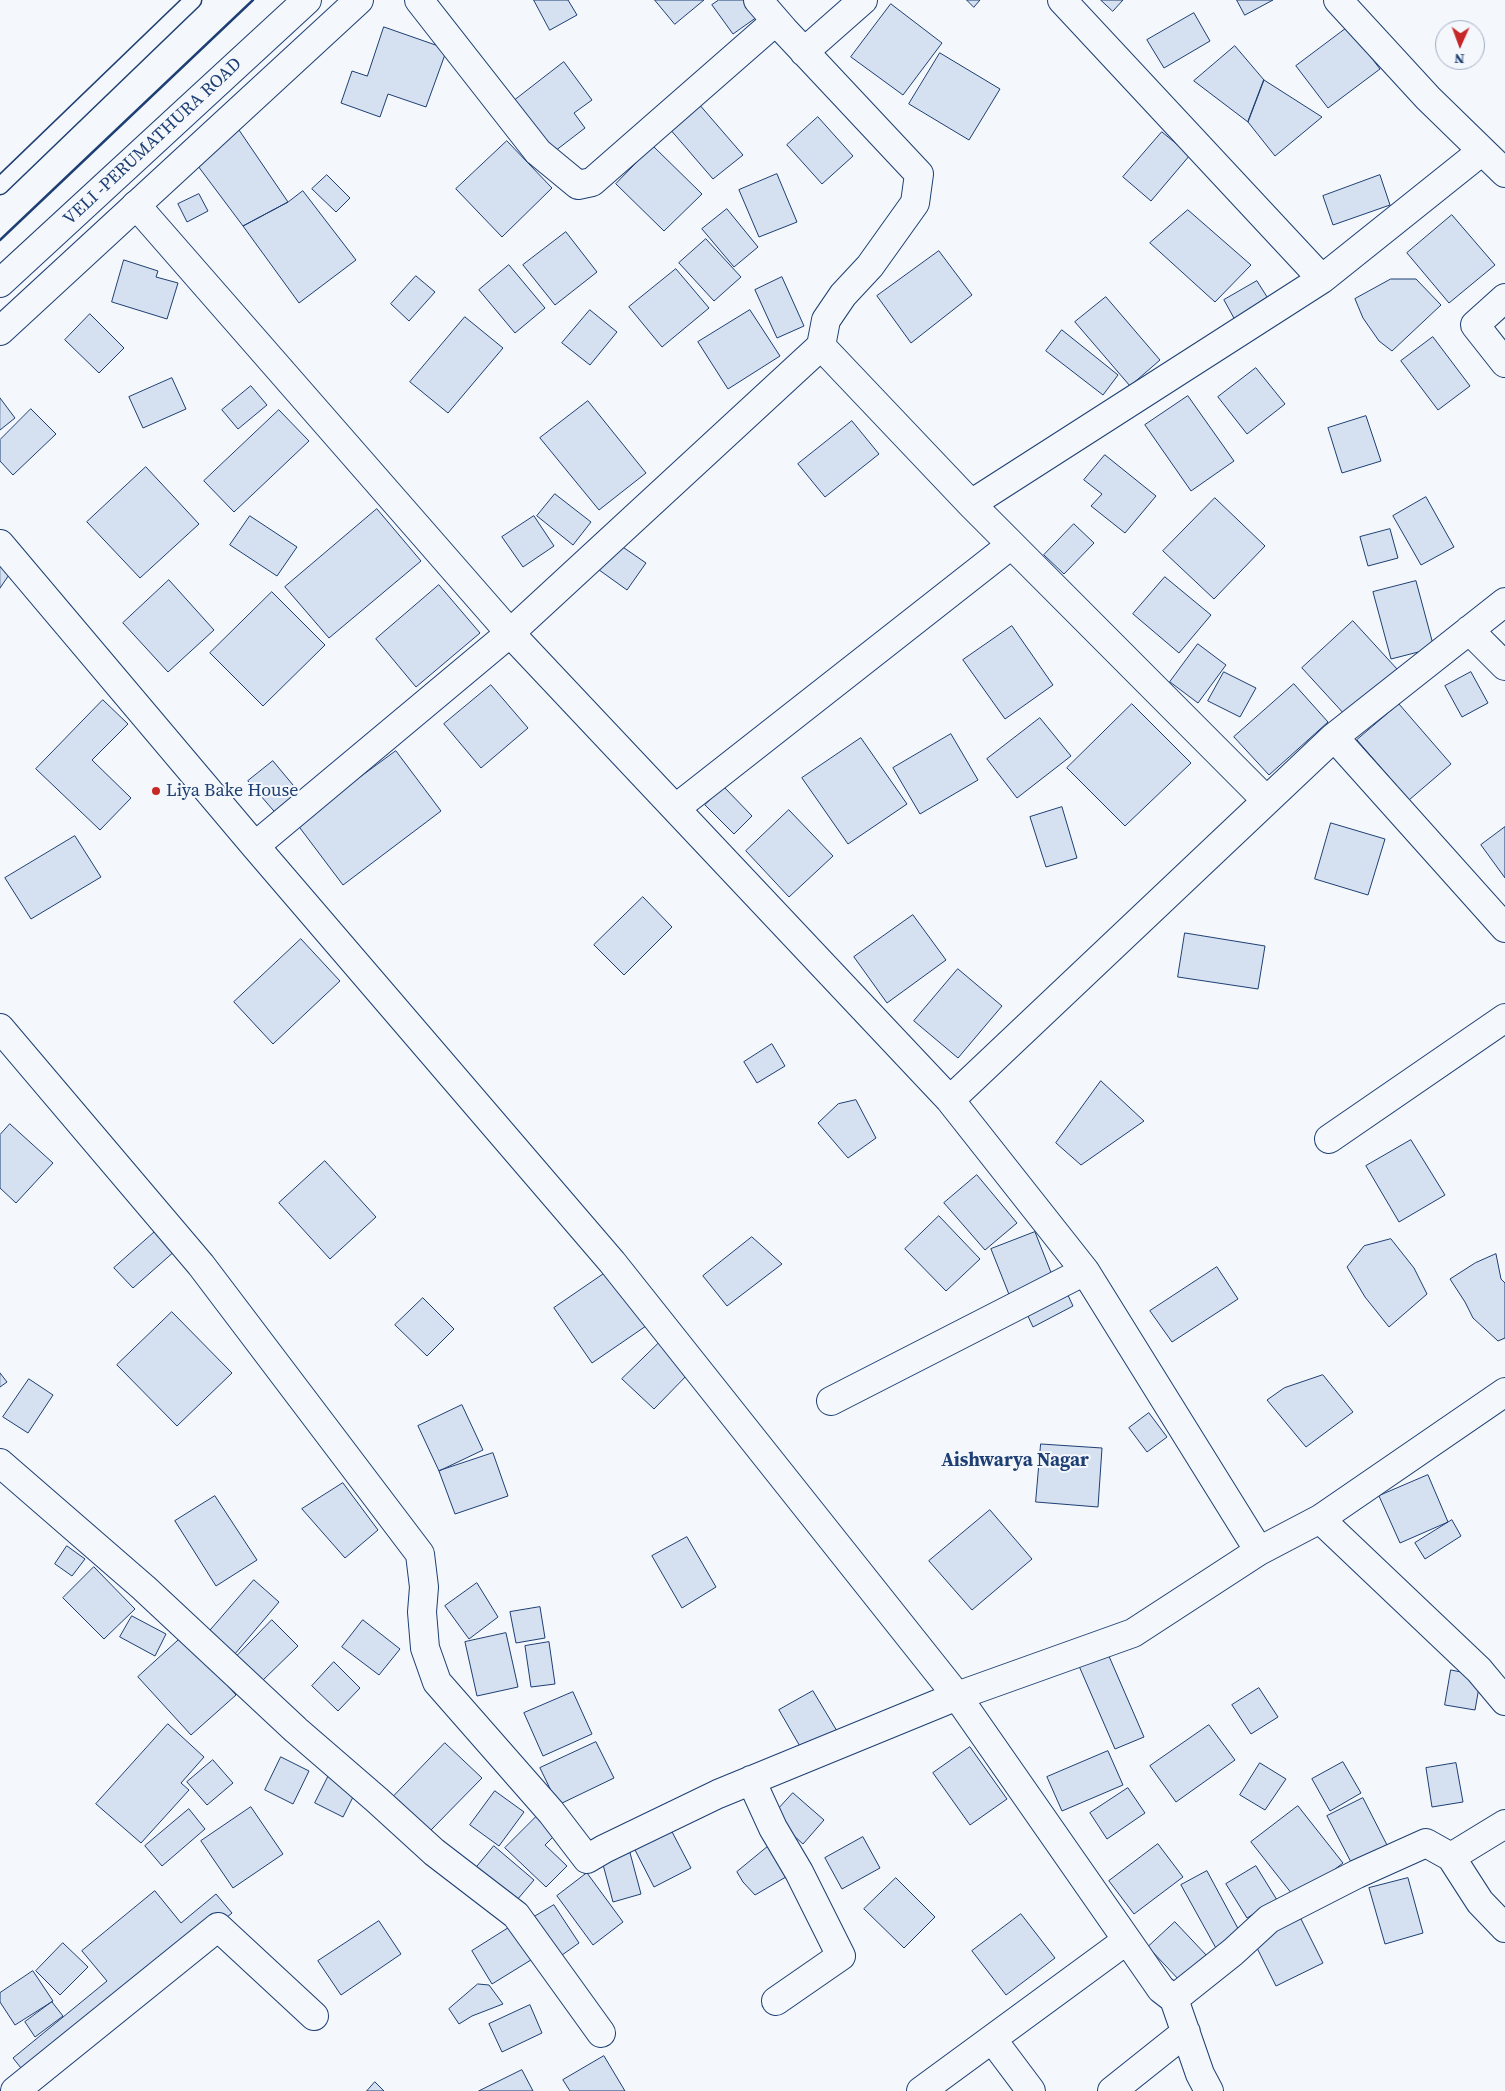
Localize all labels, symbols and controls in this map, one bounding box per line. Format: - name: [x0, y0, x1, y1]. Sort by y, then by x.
- north arrow: [1435, 20, 1485, 70]
- text: N: [1454, 49, 1465, 69]
- street label: VELI -PERUMATHURA ROAD: [59, 54, 247, 230]
- place label: Liya Bake House: [166, 780, 298, 802]
- marker: Liya Bake House: [150, 785, 162, 797]
- district label: Aishwarya Nagar: [941, 1450, 1089, 1472]

